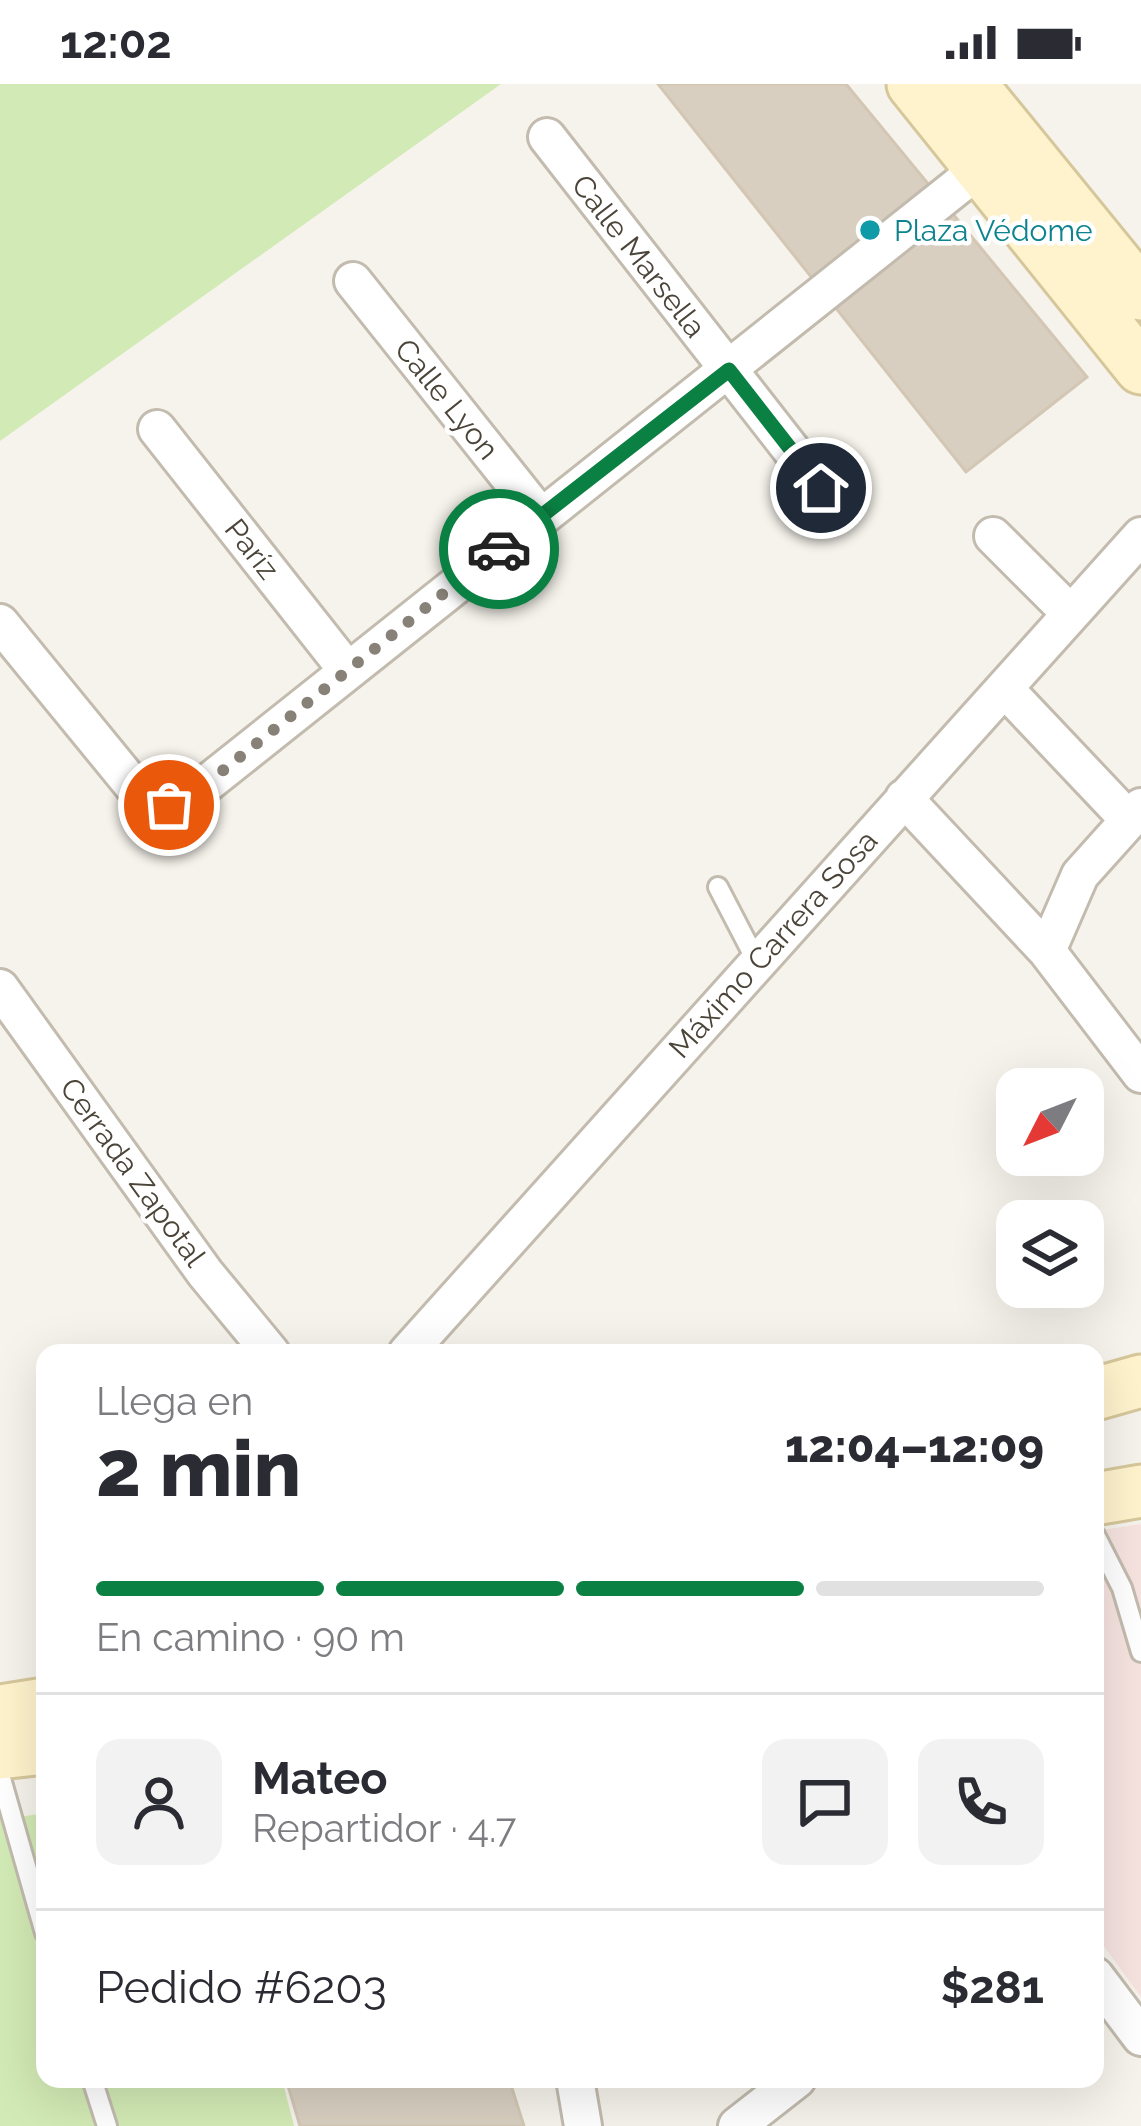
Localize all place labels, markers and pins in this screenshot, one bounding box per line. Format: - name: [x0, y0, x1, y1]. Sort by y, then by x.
- place label: Plaza Védome: [894, 213, 1093, 248]
- marker: Plaza Védome: [857, 217, 883, 243]
- pin: [770, 437, 872, 539]
- pin: [118, 754, 220, 856]

